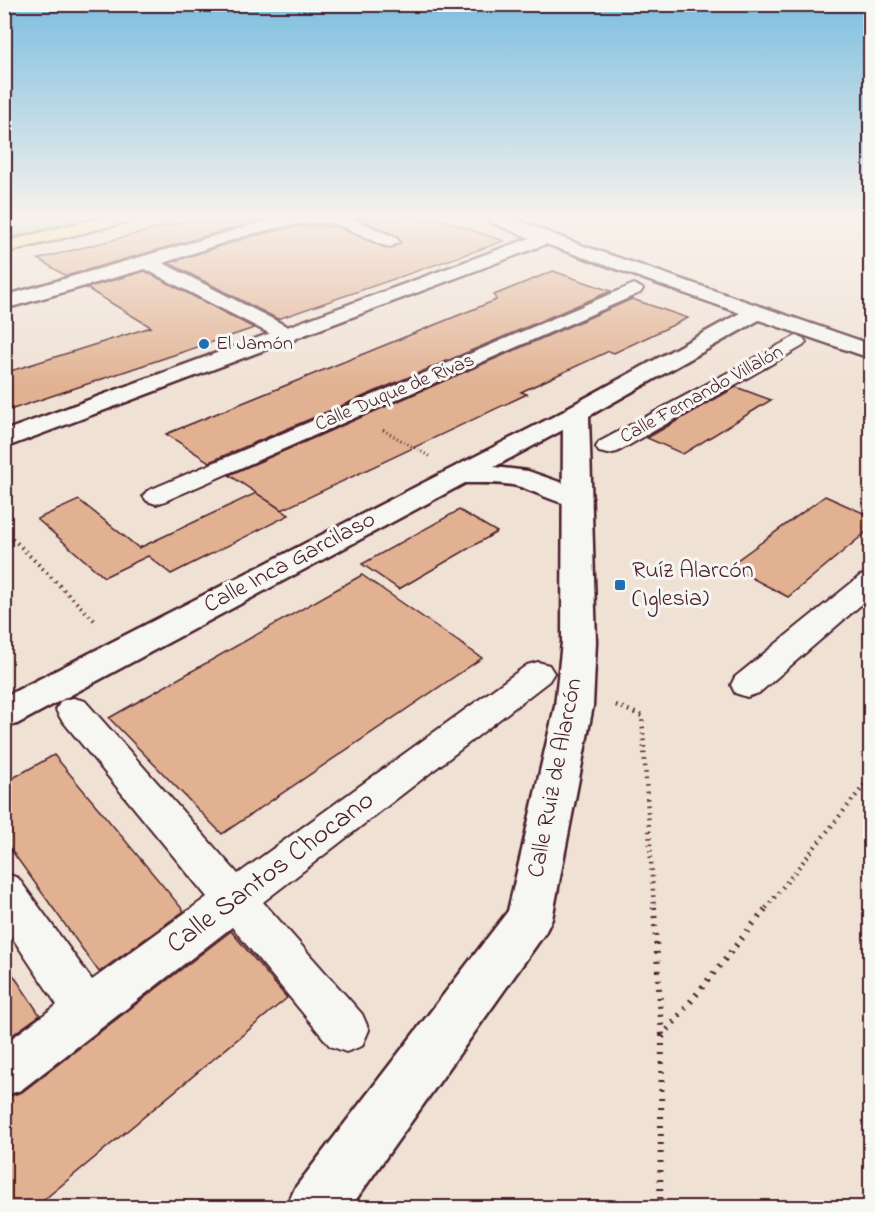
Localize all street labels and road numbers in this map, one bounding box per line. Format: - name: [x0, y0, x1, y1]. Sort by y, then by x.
- street label: Calle Fernando Villalón: [615, 338, 789, 452]
- street label: Calle Duque de Rivas: [311, 346, 479, 440]
- street label: Calle Inca Garcilaso: [198, 503, 382, 623]
- street label: Calle Ruiz de Alarcón: [519, 675, 593, 881]
- street label: Calle Santos Chocano: [159, 781, 383, 965]

